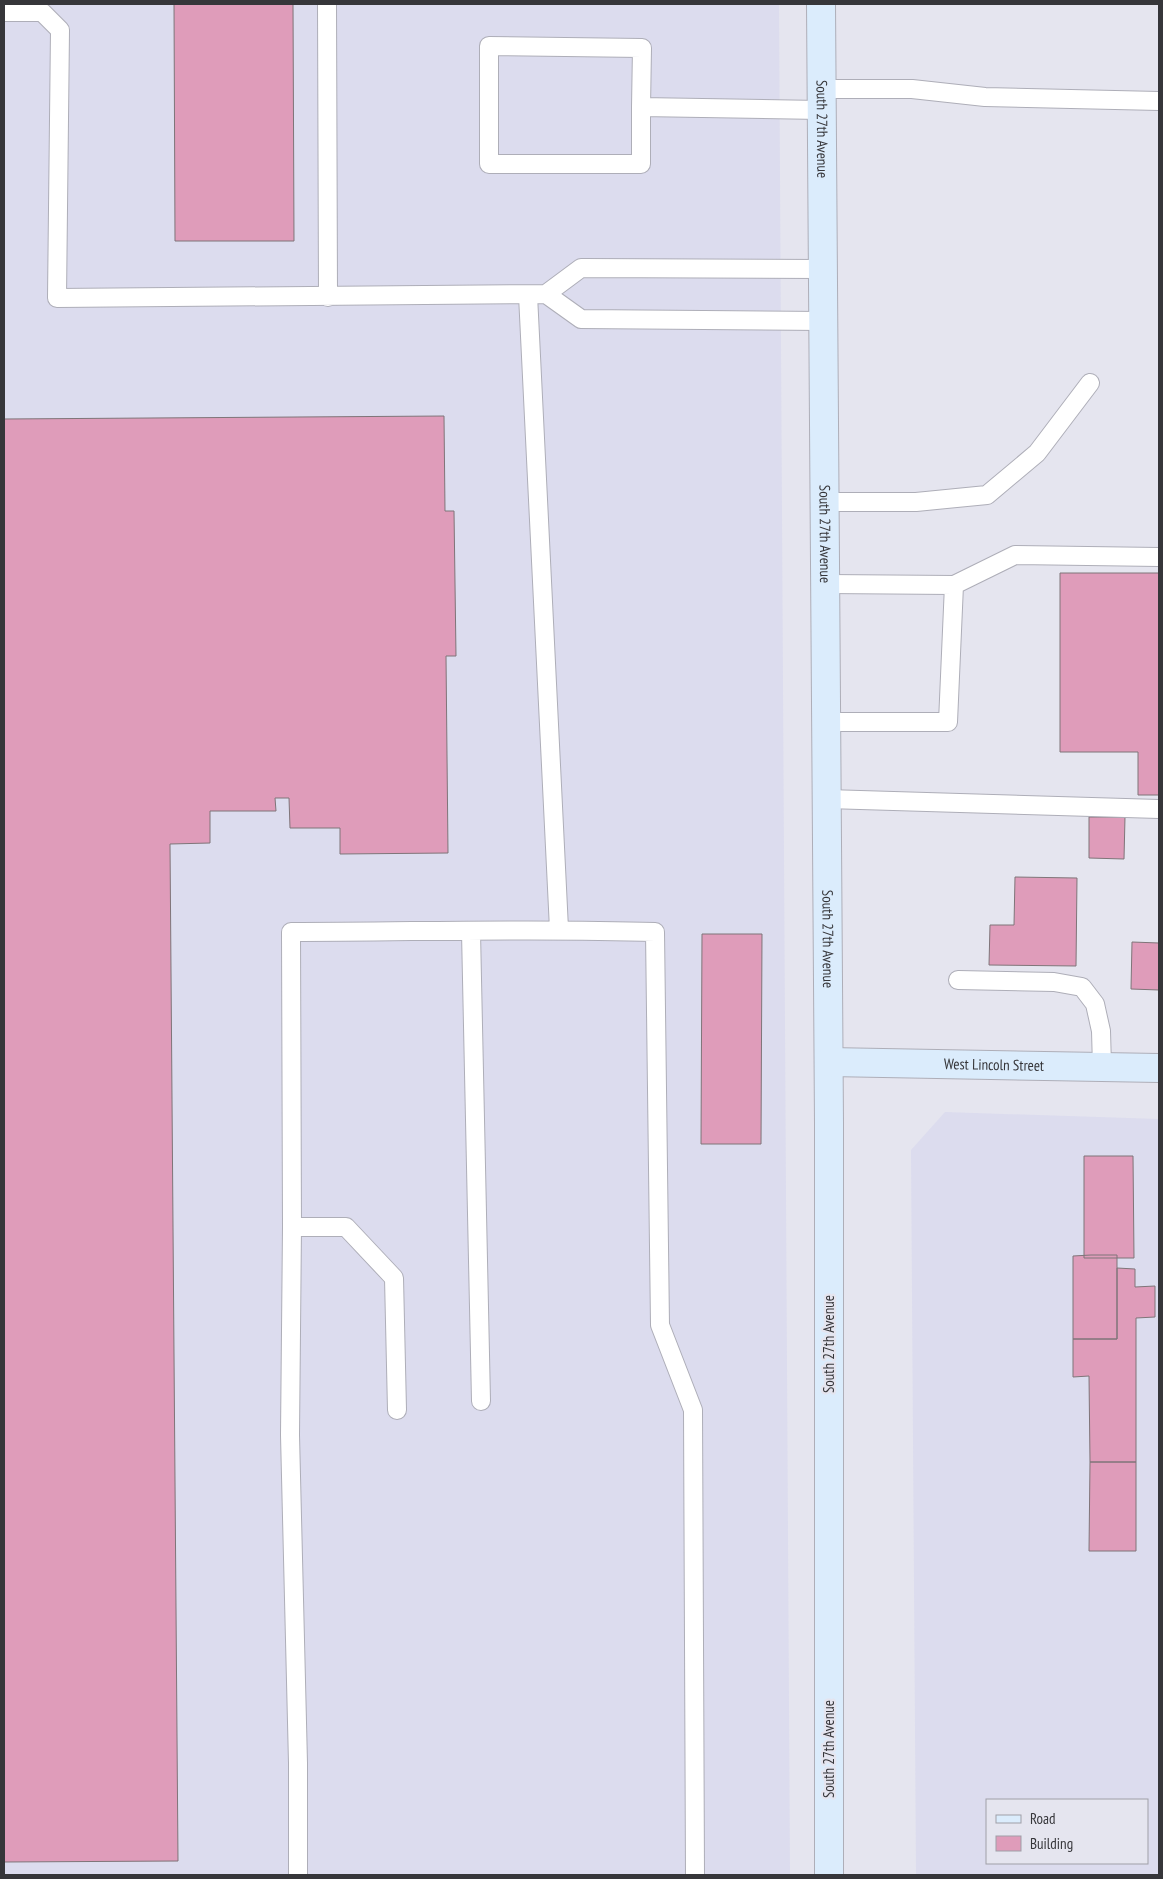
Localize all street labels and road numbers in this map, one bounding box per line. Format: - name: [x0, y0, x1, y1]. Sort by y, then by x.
- street label: South 27th Avenue: [813, 80, 832, 178]
- street label: South 27th Avenue: [815, 485, 835, 583]
- street label: South 27th Avenue: [818, 890, 838, 988]
- street label: West Lincoln Street: [944, 1054, 1044, 1075]
- street label: South 27th Avenue: [819, 1295, 838, 1393]
- street label: South 27th Avenue: [819, 1700, 838, 1798]

